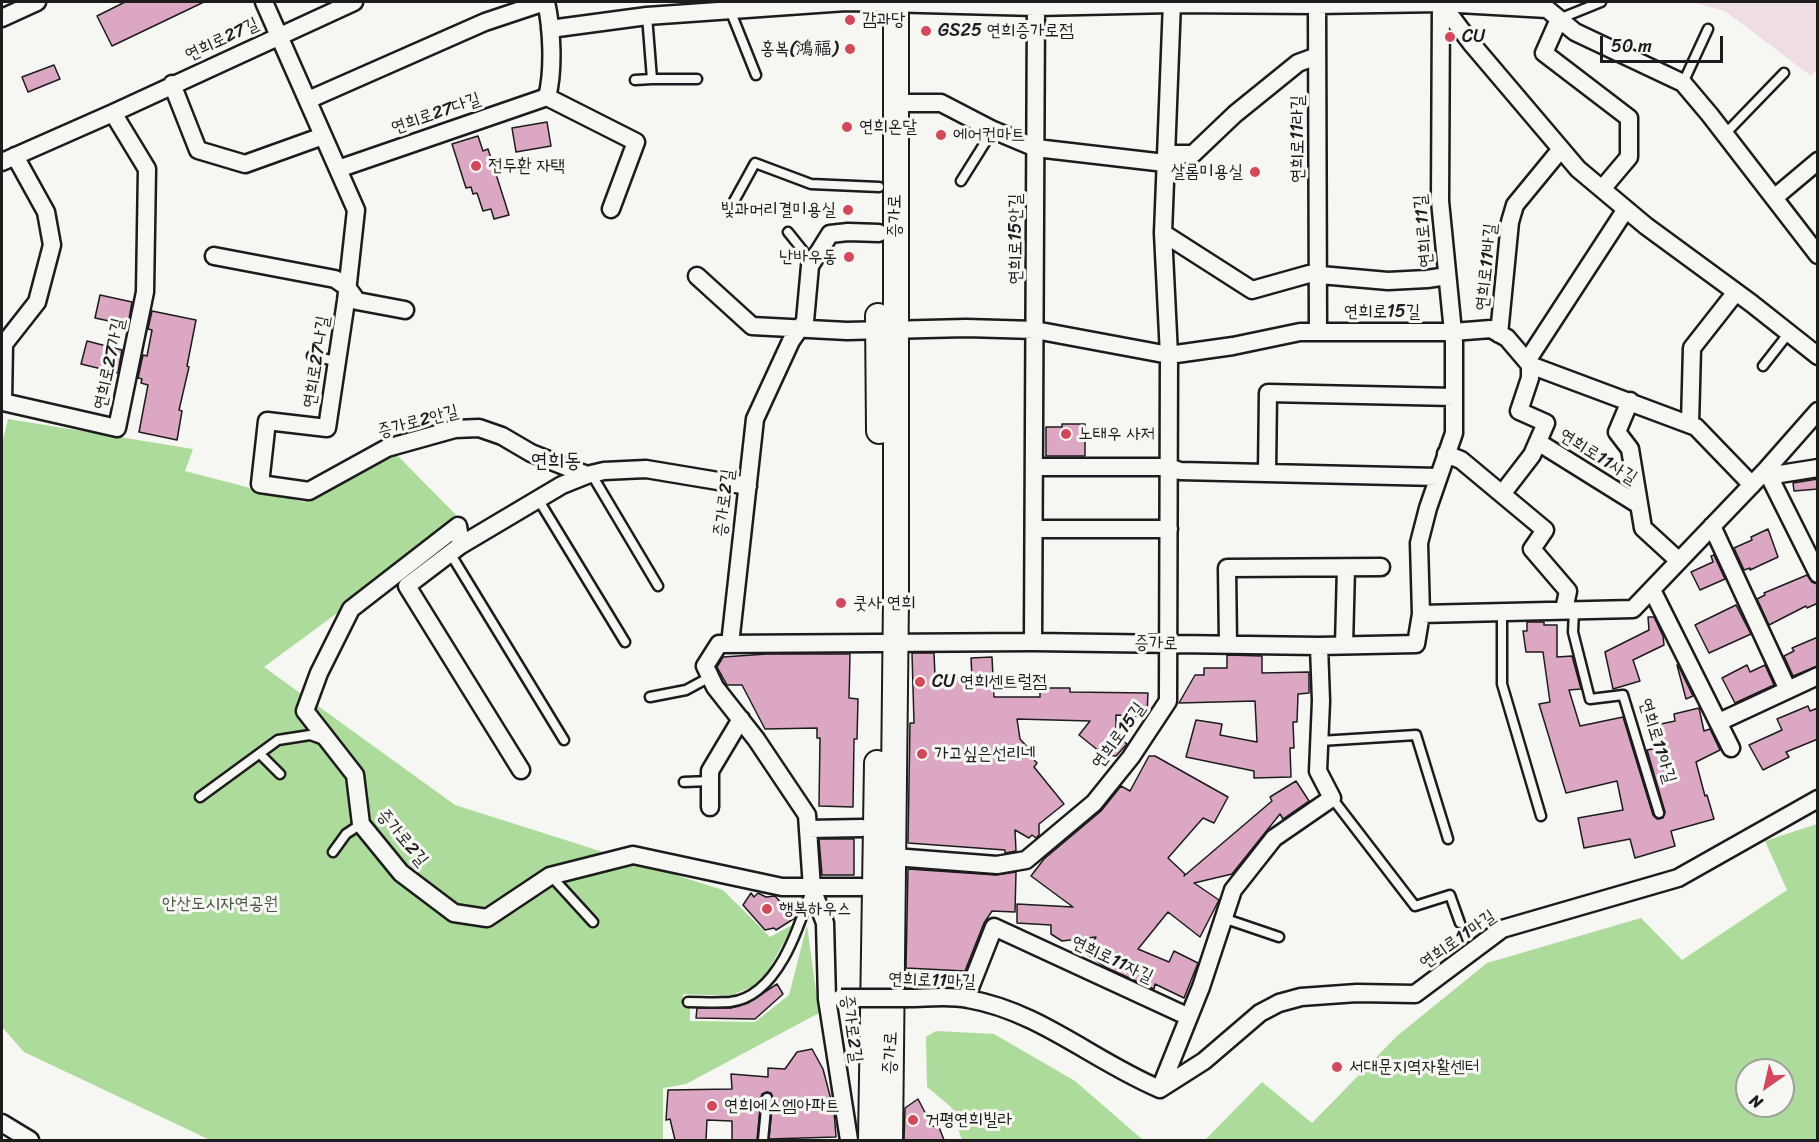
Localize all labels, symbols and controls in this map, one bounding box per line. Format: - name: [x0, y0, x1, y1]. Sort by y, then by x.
- place label: 감과당: [862, 9, 905, 31]
- marker: 감과당: [843, 13, 857, 27]
- street label: 연희로27길: [182, 14, 262, 66]
- place label: GS25 연희증가로점: [938, 20, 1073, 42]
- marker: GS25 연희증가로점: [919, 24, 933, 38]
- scale bar: [1603, 24, 1726, 62]
- place label: CU: [1462, 26, 1485, 48]
- marker: CU: [1443, 30, 1457, 44]
- text: 50 m: [1611, 30, 1652, 62]
- place label: 홍복(鴻福): [760, 38, 838, 60]
- marker: 홍복(鴻福): [843, 42, 857, 56]
- street label: 연희로27다길: [388, 89, 484, 139]
- street label: 연희로11라길: [1287, 95, 1309, 183]
- place label: 연희온달: [859, 116, 917, 138]
- marker: 연희온달: [840, 120, 854, 134]
- place label: 에어컨마트: [953, 124, 1025, 146]
- marker: 에어컨마트: [934, 128, 948, 142]
- place label: 전두환 자택: [488, 155, 565, 177]
- marker: 전두환 자택: [469, 159, 483, 173]
- place label: 살롬미용실: [1171, 161, 1243, 183]
- marker: 살롬미용실: [1248, 165, 1262, 179]
- street label: 연희로15안길: [1005, 193, 1027, 285]
- street label: 증가로: [884, 194, 906, 238]
- street label: 연희로11길: [1410, 194, 1438, 268]
- place label: 빛과머리결미용실: [720, 199, 836, 221]
- marker: 빛과머리결미용실: [841, 203, 855, 217]
- street label: 연희로11바길: [1472, 222, 1502, 312]
- place label: 난바우동: [779, 246, 837, 268]
- marker: 난바우동: [842, 250, 856, 264]
- street label: 연희로15길: [1344, 301, 1420, 323]
- street label: 연희로27나길: [299, 314, 335, 410]
- street label: 연희로27가길: [90, 316, 130, 412]
- street label: 증가로2안길: [375, 401, 461, 443]
- place label: 노태우 사저: [1078, 423, 1155, 445]
- street label: 연희로11사길: [1555, 425, 1641, 489]
- marker: 노태우 사저: [1059, 427, 1073, 441]
- district label: 연희동: [531, 449, 581, 475]
- street label: 증가로2길: [710, 468, 740, 538]
- place label: 쿳사 연희: [853, 592, 916, 614]
- marker: 쿳사 연희: [834, 596, 848, 610]
- street label: 증가로: [1134, 633, 1178, 655]
- place label: CU 연희센트럴점: [932, 671, 1047, 693]
- marker: CU 연희센트럴점: [913, 675, 927, 689]
- street label: 연희로11아길: [1634, 696, 1680, 786]
- street label: 연희로15길: [1088, 699, 1150, 773]
- place label: 가고싶은선리네: [934, 743, 1035, 765]
- marker: 가고싶은선리네: [915, 747, 929, 761]
- street label: 증가로2길: [372, 805, 432, 871]
- park label: 안산도시자연공원: [162, 893, 278, 915]
- place label: 행복하우스: [779, 898, 851, 920]
- marker: 행복하우스: [760, 902, 774, 916]
- street label: 연희로11마길: [1416, 906, 1500, 974]
- street label: 연희로11자길: [1068, 932, 1156, 988]
- street label: 연희로11마길: [888, 969, 976, 993]
- street label: 증가로2길: [836, 994, 866, 1064]
- street label: 증가로: [879, 1031, 903, 1075]
- place label: 서대문지역자활센터: [1349, 1056, 1479, 1078]
- north arrow: [1735, 1058, 1795, 1118]
- marker: 서대문지역자활센터: [1330, 1060, 1344, 1074]
- text: N: [1743, 1087, 1768, 1117]
- place label: 연희에스엠아파트: [724, 1095, 840, 1117]
- marker: 연희에스엠아파트: [705, 1099, 719, 1113]
- place label: 거평연희빌라: [925, 1109, 1012, 1131]
- marker: 거평연희빌라: [906, 1113, 920, 1127]

